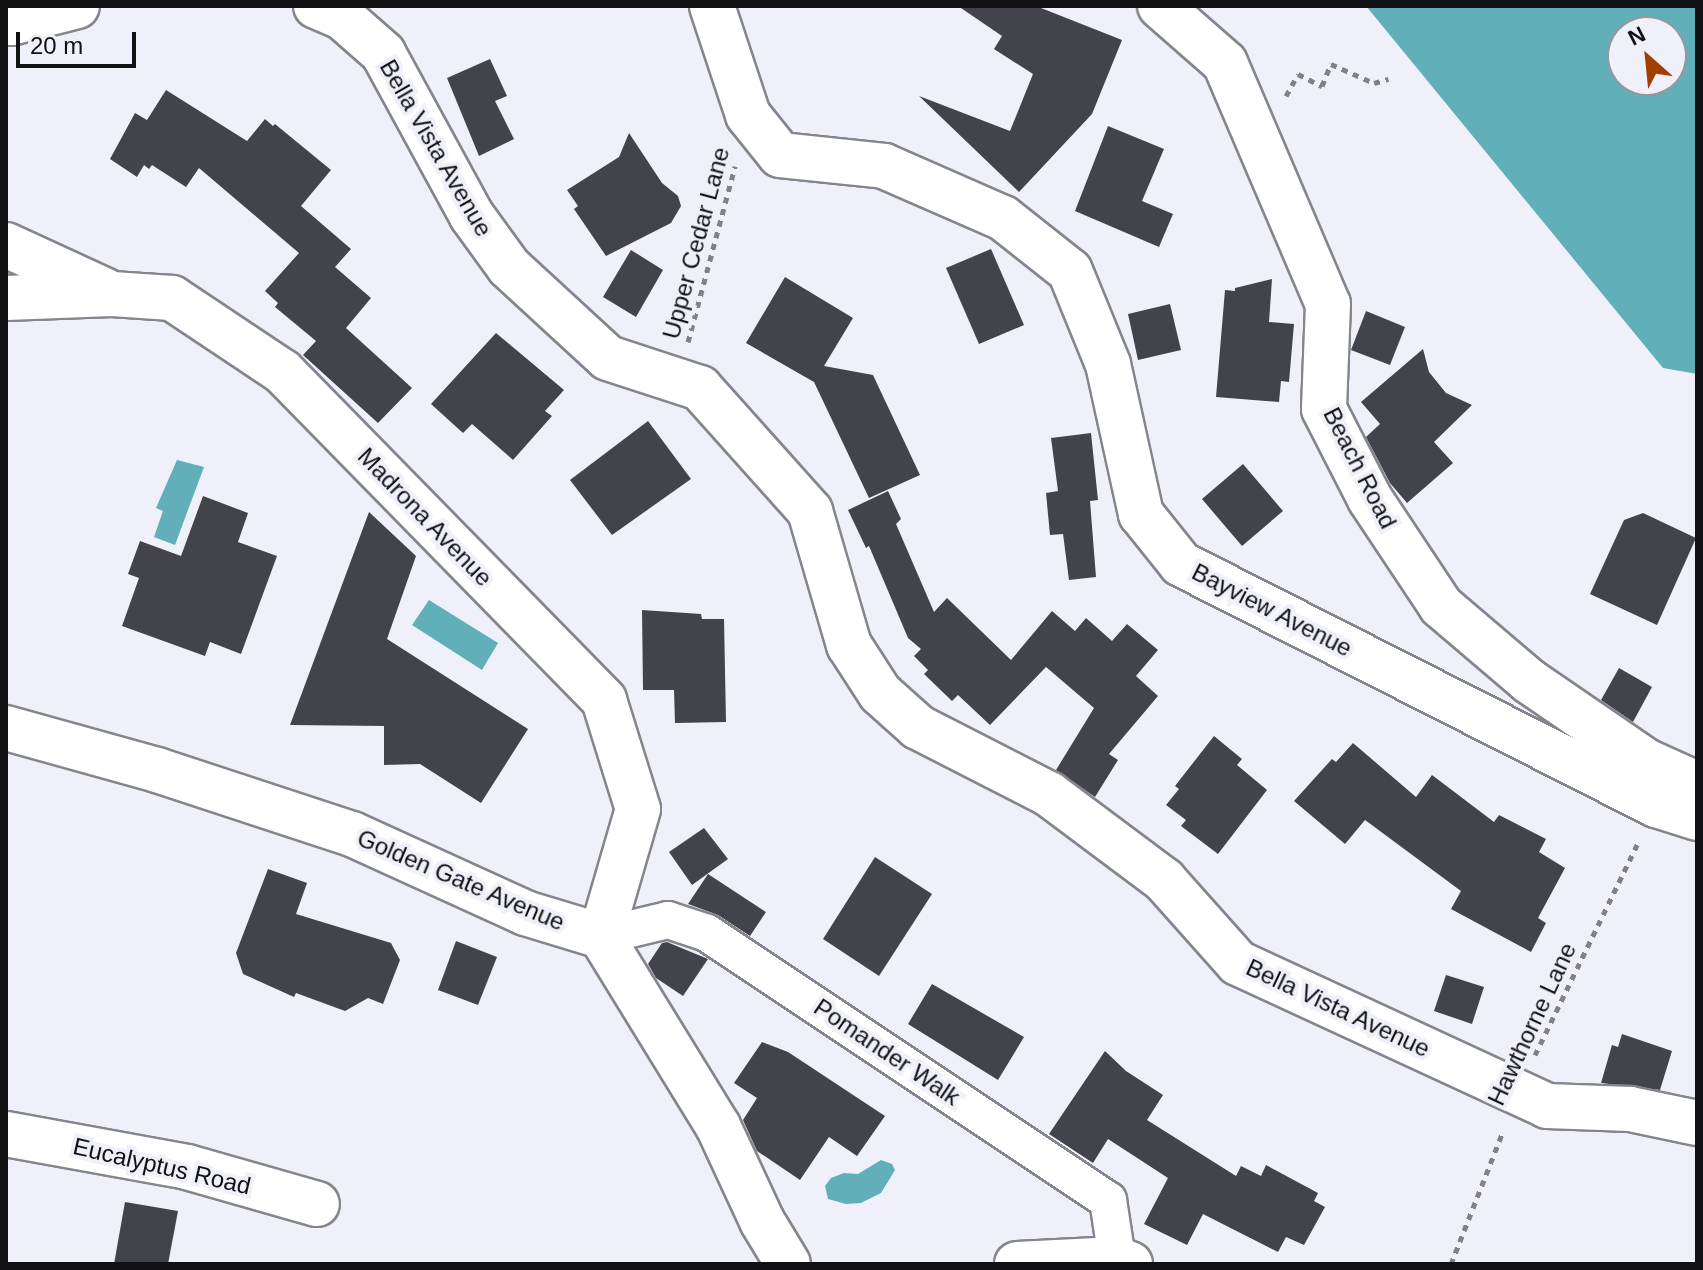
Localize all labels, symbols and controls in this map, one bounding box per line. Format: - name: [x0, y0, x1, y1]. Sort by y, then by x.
- scale bar: [20, 16, 140, 66]
- north arrow: [1607, 16, 1687, 96]
- text: N: [1624, 21, 1650, 51]
- text: 20 m: [30, 32, 83, 59]
- street label: Bella Vista Avenue: [373, 54, 499, 242]
- street label: Upper Cedar Lane: [657, 144, 735, 342]
- street label: Beach Road: [1317, 403, 1403, 533]
- street label: Madrona Avenue: [351, 441, 499, 593]
- street label: Bayview Avenue: [1187, 557, 1357, 663]
- street label: Golden Gate Avenue: [352, 823, 570, 937]
- street label: Hawthorne Lane: [1482, 938, 1582, 1110]
- street label: Bella Vista Avenue: [1241, 953, 1435, 1063]
- street label: Pomander Walk: [809, 993, 965, 1111]
- street label: Eucalyptus Road: [70, 1132, 254, 1200]

